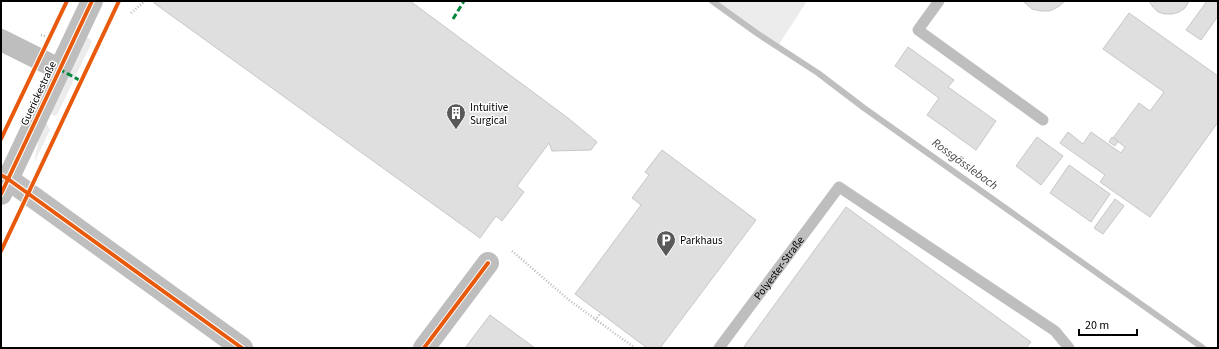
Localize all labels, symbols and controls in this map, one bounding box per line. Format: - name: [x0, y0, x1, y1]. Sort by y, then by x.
- street label: Guerickestraße: [17, 58, 60, 128]
- place label: Intuitive Surgical: [470, 100, 509, 128]
- building icon: Intuitive Surgical: [445, 102, 467, 130]
- water label: Rossgässlebach: [928, 135, 1001, 194]
- parking icon: Parkhaus: [655, 229, 677, 257]
- place label: Parkhaus: [680, 233, 723, 248]
- street label: Polyester-Straße: [750, 233, 808, 303]
- scale bar: [1079, 311, 1137, 337]
- text: 20 m: [1085, 317, 1109, 334]

